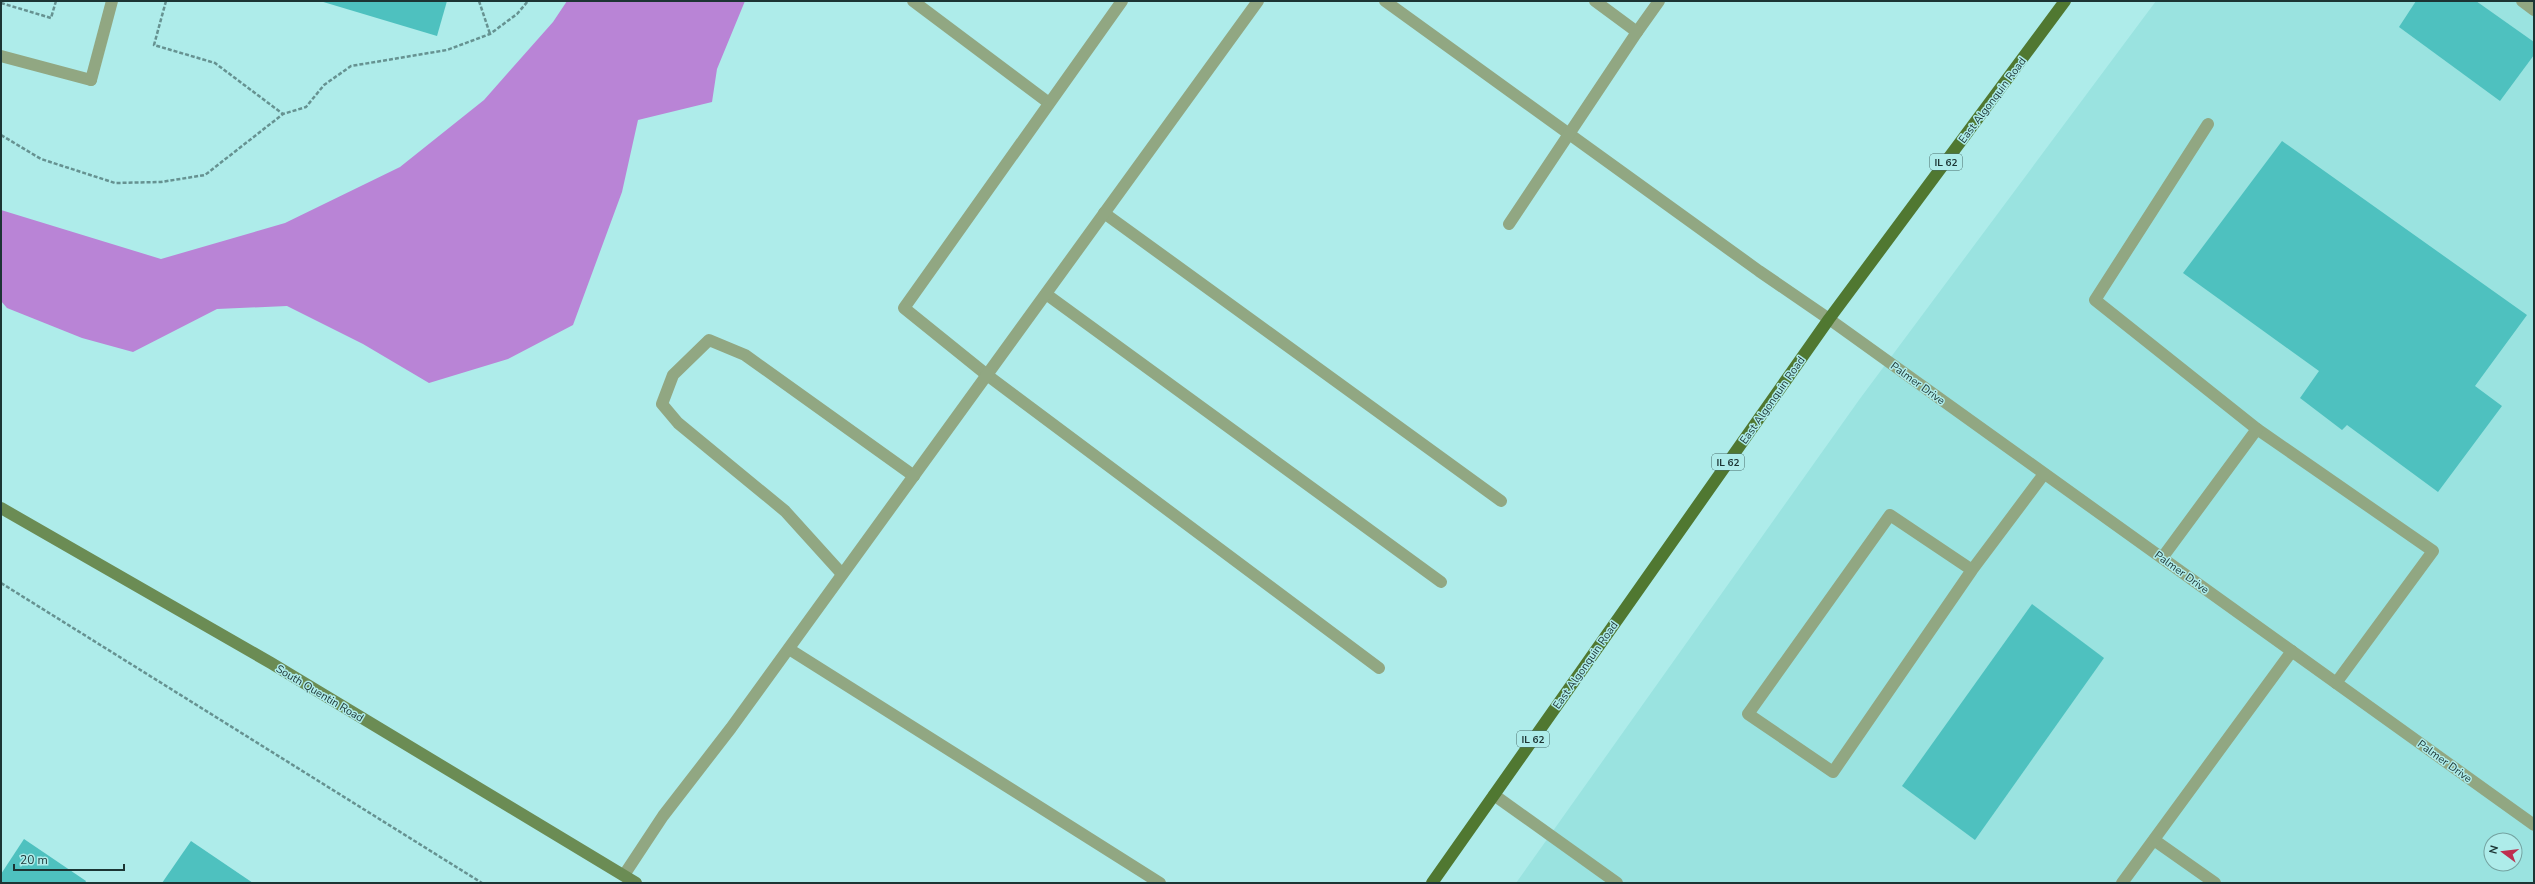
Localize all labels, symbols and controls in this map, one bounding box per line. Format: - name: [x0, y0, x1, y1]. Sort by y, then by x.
- street label: East Algonquin Road: [1955, 54, 2030, 146]
- road number: IL 62: [1930, 154, 1962, 170]
- street label: East Algonquin Road: [1736, 353, 1808, 447]
- street label: Palmer Drive: [1887, 359, 1948, 408]
- road number: IL 62: [1712, 454, 1744, 470]
- street label: Palmer Drive: [2151, 548, 2212, 597]
- street label: East Algonquin Road: [1549, 618, 1621, 712]
- street label: South Quentin Road: [273, 661, 366, 726]
- road number: IL 62: [1517, 731, 1549, 747]
- street label: Palmer Drive: [2414, 737, 2475, 786]
- north arrow: [2483, 832, 2523, 872]
- text: N: [2486, 844, 2502, 855]
- scale bar: [14, 846, 124, 872]
- text: 20 m: [20, 852, 48, 868]

